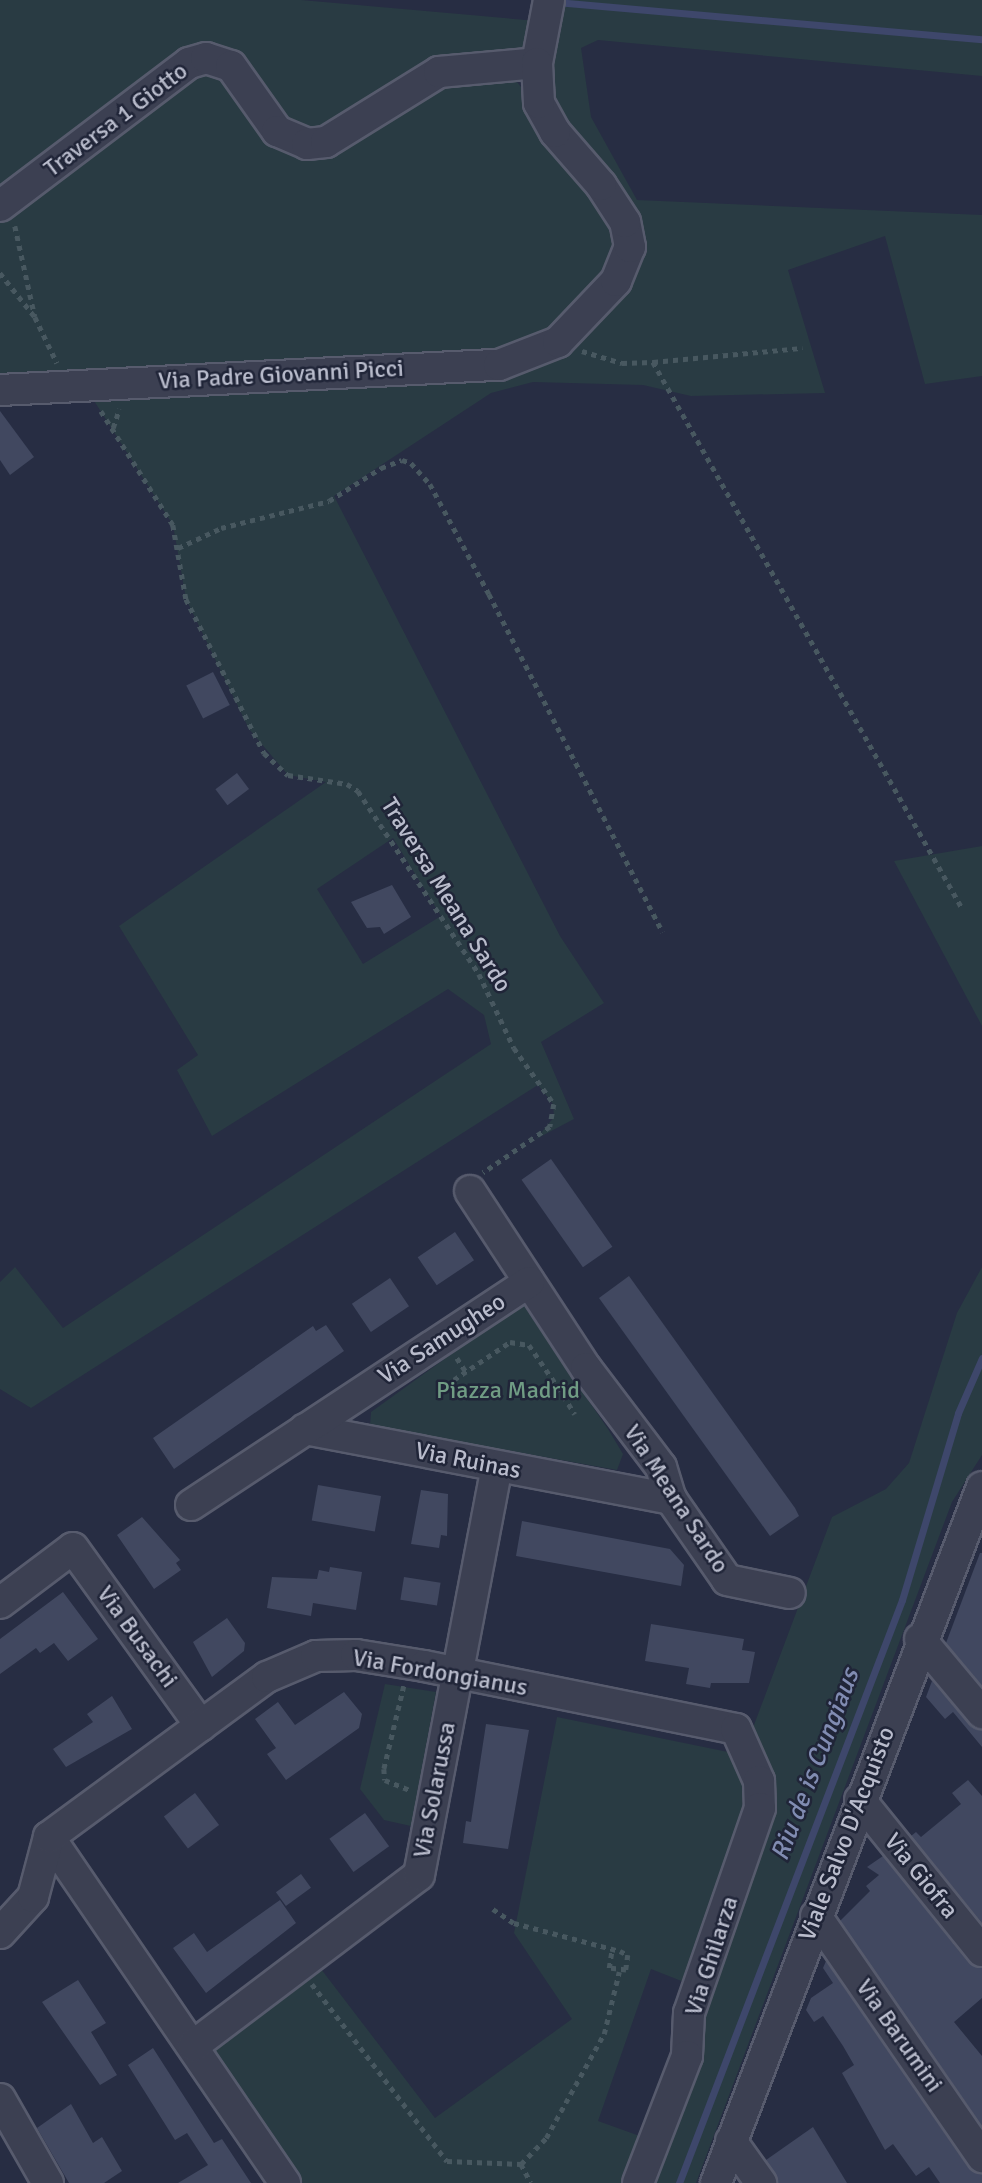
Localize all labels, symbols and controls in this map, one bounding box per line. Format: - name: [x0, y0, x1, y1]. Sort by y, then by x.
- street label: Traversa 1 Giotto: [39, 57, 193, 183]
- street label: Via Padre Giovanni Picci: [157, 354, 405, 396]
- street label: Traversa Meana Sardo: [374, 792, 518, 998]
- street label: Via Samugheo: [373, 1287, 511, 1391]
- park label: Piazza Madrid: [436, 1377, 580, 1405]
- street label: Via Meana Sardo: [617, 1419, 735, 1579]
- street label: Via Ruinas: [413, 1437, 523, 1485]
- street label: Via Busachi: [90, 1580, 184, 1694]
- street label: Via Fordongianus: [350, 1643, 530, 1703]
- water label: Riu de is Cungiaus: [765, 1665, 867, 1865]
- street label: Via Solarussa: [408, 1720, 462, 1860]
- street label: Viale Salvo D'Acquisto: [793, 1723, 901, 1945]
- street label: Via Giofra: [878, 1828, 964, 1924]
- street label: Via Ghilarza: [679, 1893, 745, 2019]
- street label: Via Barumini: [849, 1974, 949, 2098]

